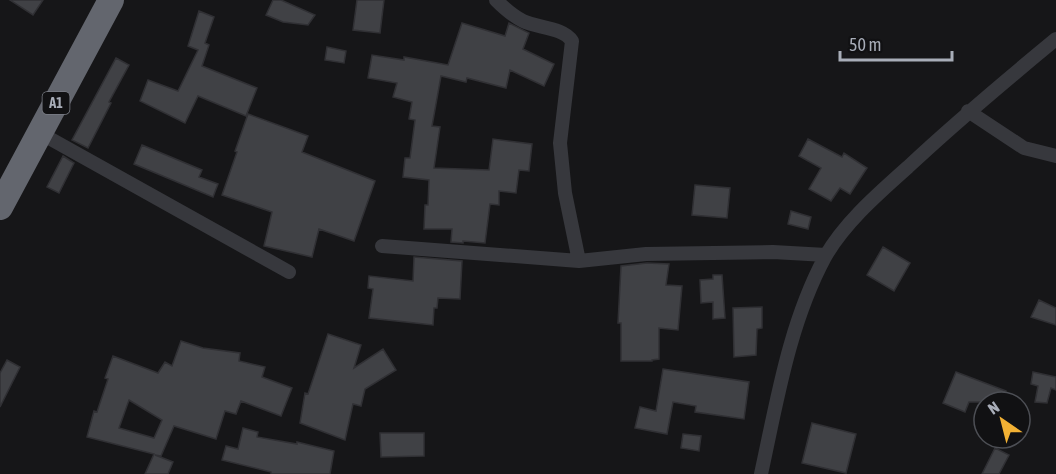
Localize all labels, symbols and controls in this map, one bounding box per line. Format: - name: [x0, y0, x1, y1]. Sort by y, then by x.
- scale bar: [840, 24, 952, 62]
- text: 50 m: [849, 34, 881, 55]
- road number: A1: [42, 92, 70, 114]
- north arrow: [972, 390, 1032, 450]
- text: N: [984, 398, 1002, 418]

